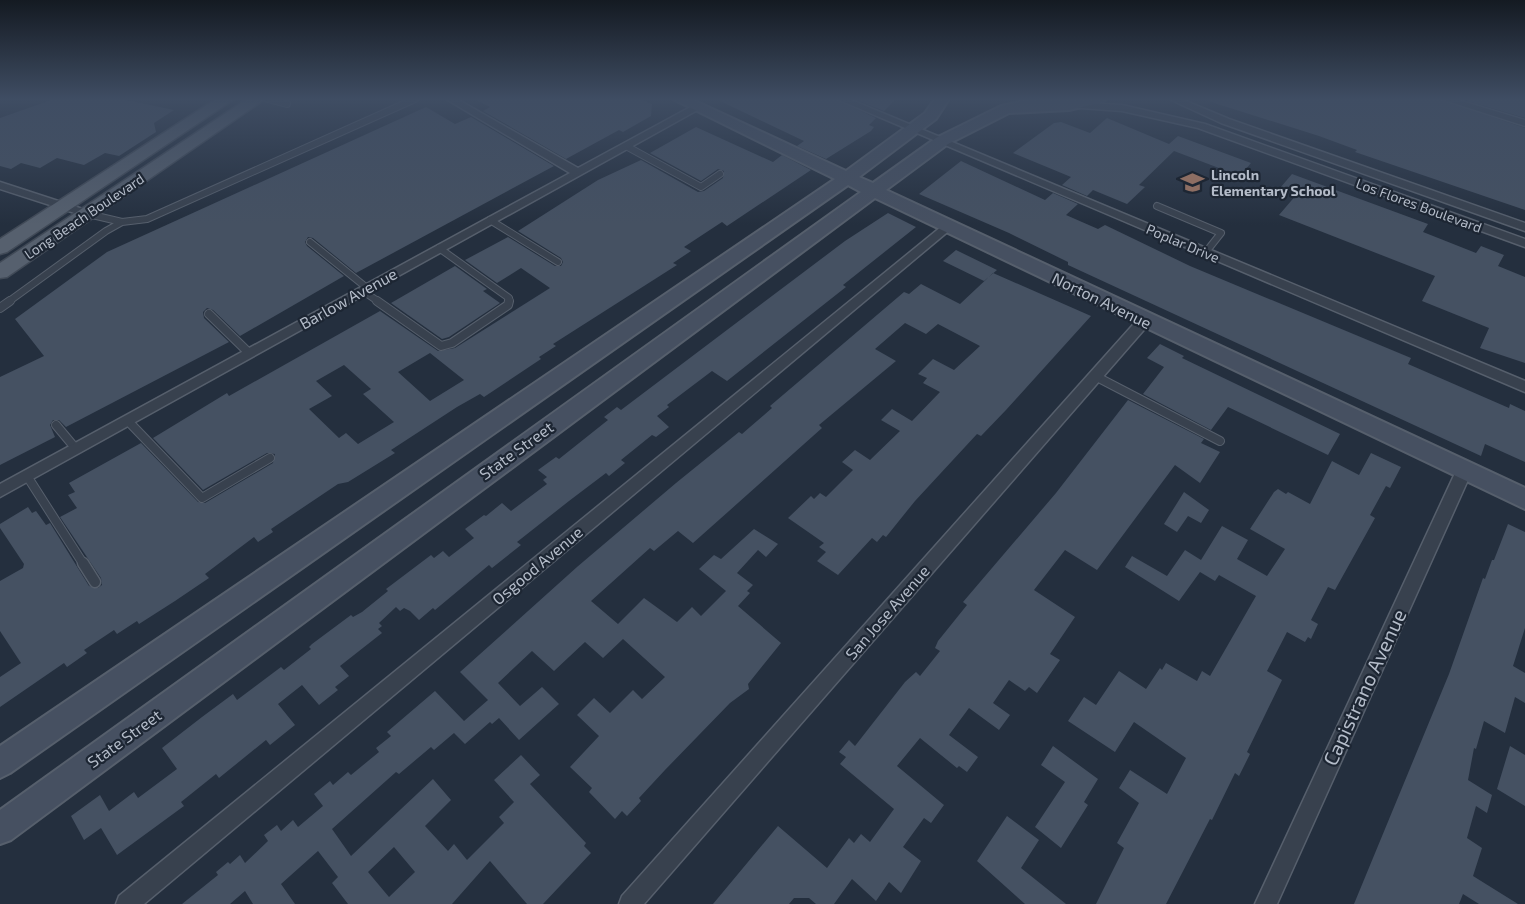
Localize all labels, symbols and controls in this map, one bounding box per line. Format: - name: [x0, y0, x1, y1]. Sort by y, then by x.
- place label: Lincoln Elementary School: [1211, 166, 1336, 199]
- school or university icon: Lincoln Elementary School: [1180, 169, 1206, 195]
- street label: Long Beach Boulevard: [21, 170, 147, 262]
- street label: Los Flores Boulevard: [1354, 174, 1484, 236]
- street label: Poplar Drive: [1144, 220, 1222, 266]
- street label: Barlow Avenue: [296, 263, 400, 333]
- street label: Norton Avenue: [1049, 268, 1155, 332]
- street label: State Street: [475, 417, 557, 483]
- street label: Osgood Avenue: [488, 522, 586, 608]
- street label: San Jose Avenue: [841, 561, 933, 663]
- street label: Capistrano Avenue: [1317, 605, 1411, 769]
- street label: State Street: [83, 705, 165, 771]

